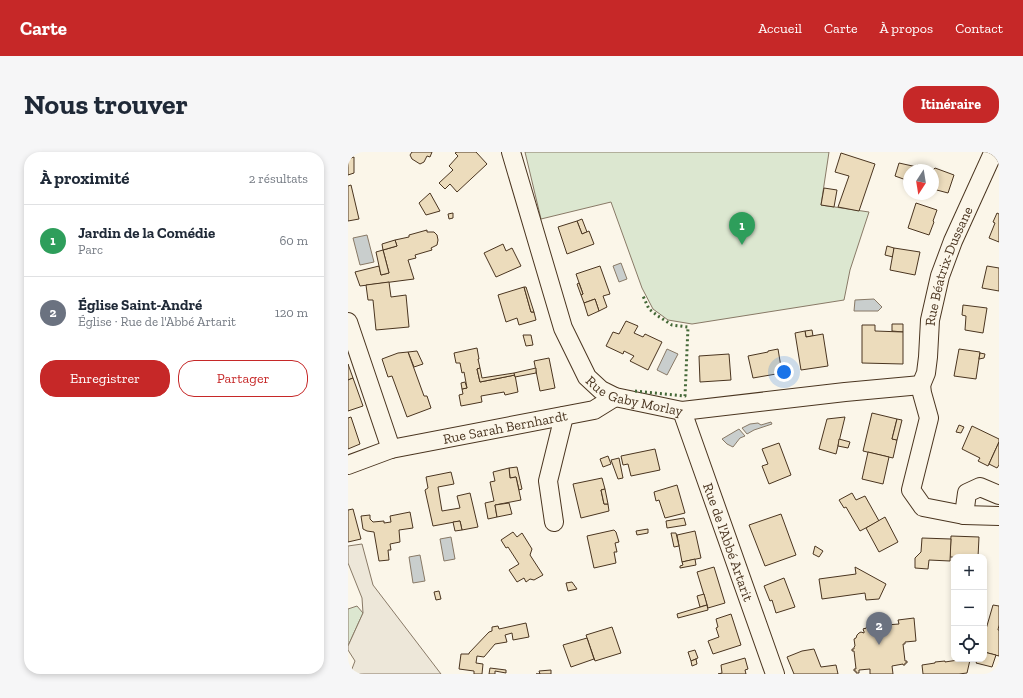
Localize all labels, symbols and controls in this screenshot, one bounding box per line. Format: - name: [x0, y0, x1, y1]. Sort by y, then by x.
- text: Carte: [20, 17, 67, 40]
- text: Accueil: [758, 20, 802, 37]
- text: Carte: [824, 20, 858, 37]
- text: À propos: [880, 20, 933, 37]
- text: Contact: [955, 20, 1003, 37]
- button: Itinéraire: [903, 86, 999, 123]
- text: Nous trouver: [24, 88, 188, 121]
- north arrow: [903, 164, 939, 200]
- text: À proximité: [40, 168, 129, 188]
- text: 2 résultats: [249, 171, 308, 186]
- street label: Rue Béatrix-Dussane: [921, 203, 976, 327]
- pin: 1: [729, 212, 755, 245]
- text: Jardin de la Comédie: [78, 224, 215, 242]
- text: 1: [50, 233, 56, 248]
- text: 60 m: [279, 233, 308, 248]
- text: Parc: [78, 242, 103, 257]
- text: Église Saint-André: [78, 296, 202, 314]
- text: 2: [50, 305, 56, 320]
- text: 120 m: [275, 305, 308, 320]
- text: Église · Rue de l'Abbé Artarit: [78, 314, 236, 329]
- button: Enregistrer: [40, 360, 170, 397]
- button: Partager: [178, 360, 308, 397]
- your location: [774, 362, 794, 382]
- street label: Rue Gaby Morlay: [582, 372, 685, 420]
- street label: Rue Sarah Bernhardt: [441, 407, 570, 447]
- street label: Rue de l'Abbé Artarit: [700, 481, 757, 604]
- map controls: [951, 554, 987, 662]
- button: +: [951, 554, 987, 590]
- button: −: [951, 590, 987, 626]
- pin: 2: [866, 612, 892, 645]
- button: locate: [951, 626, 987, 662]

